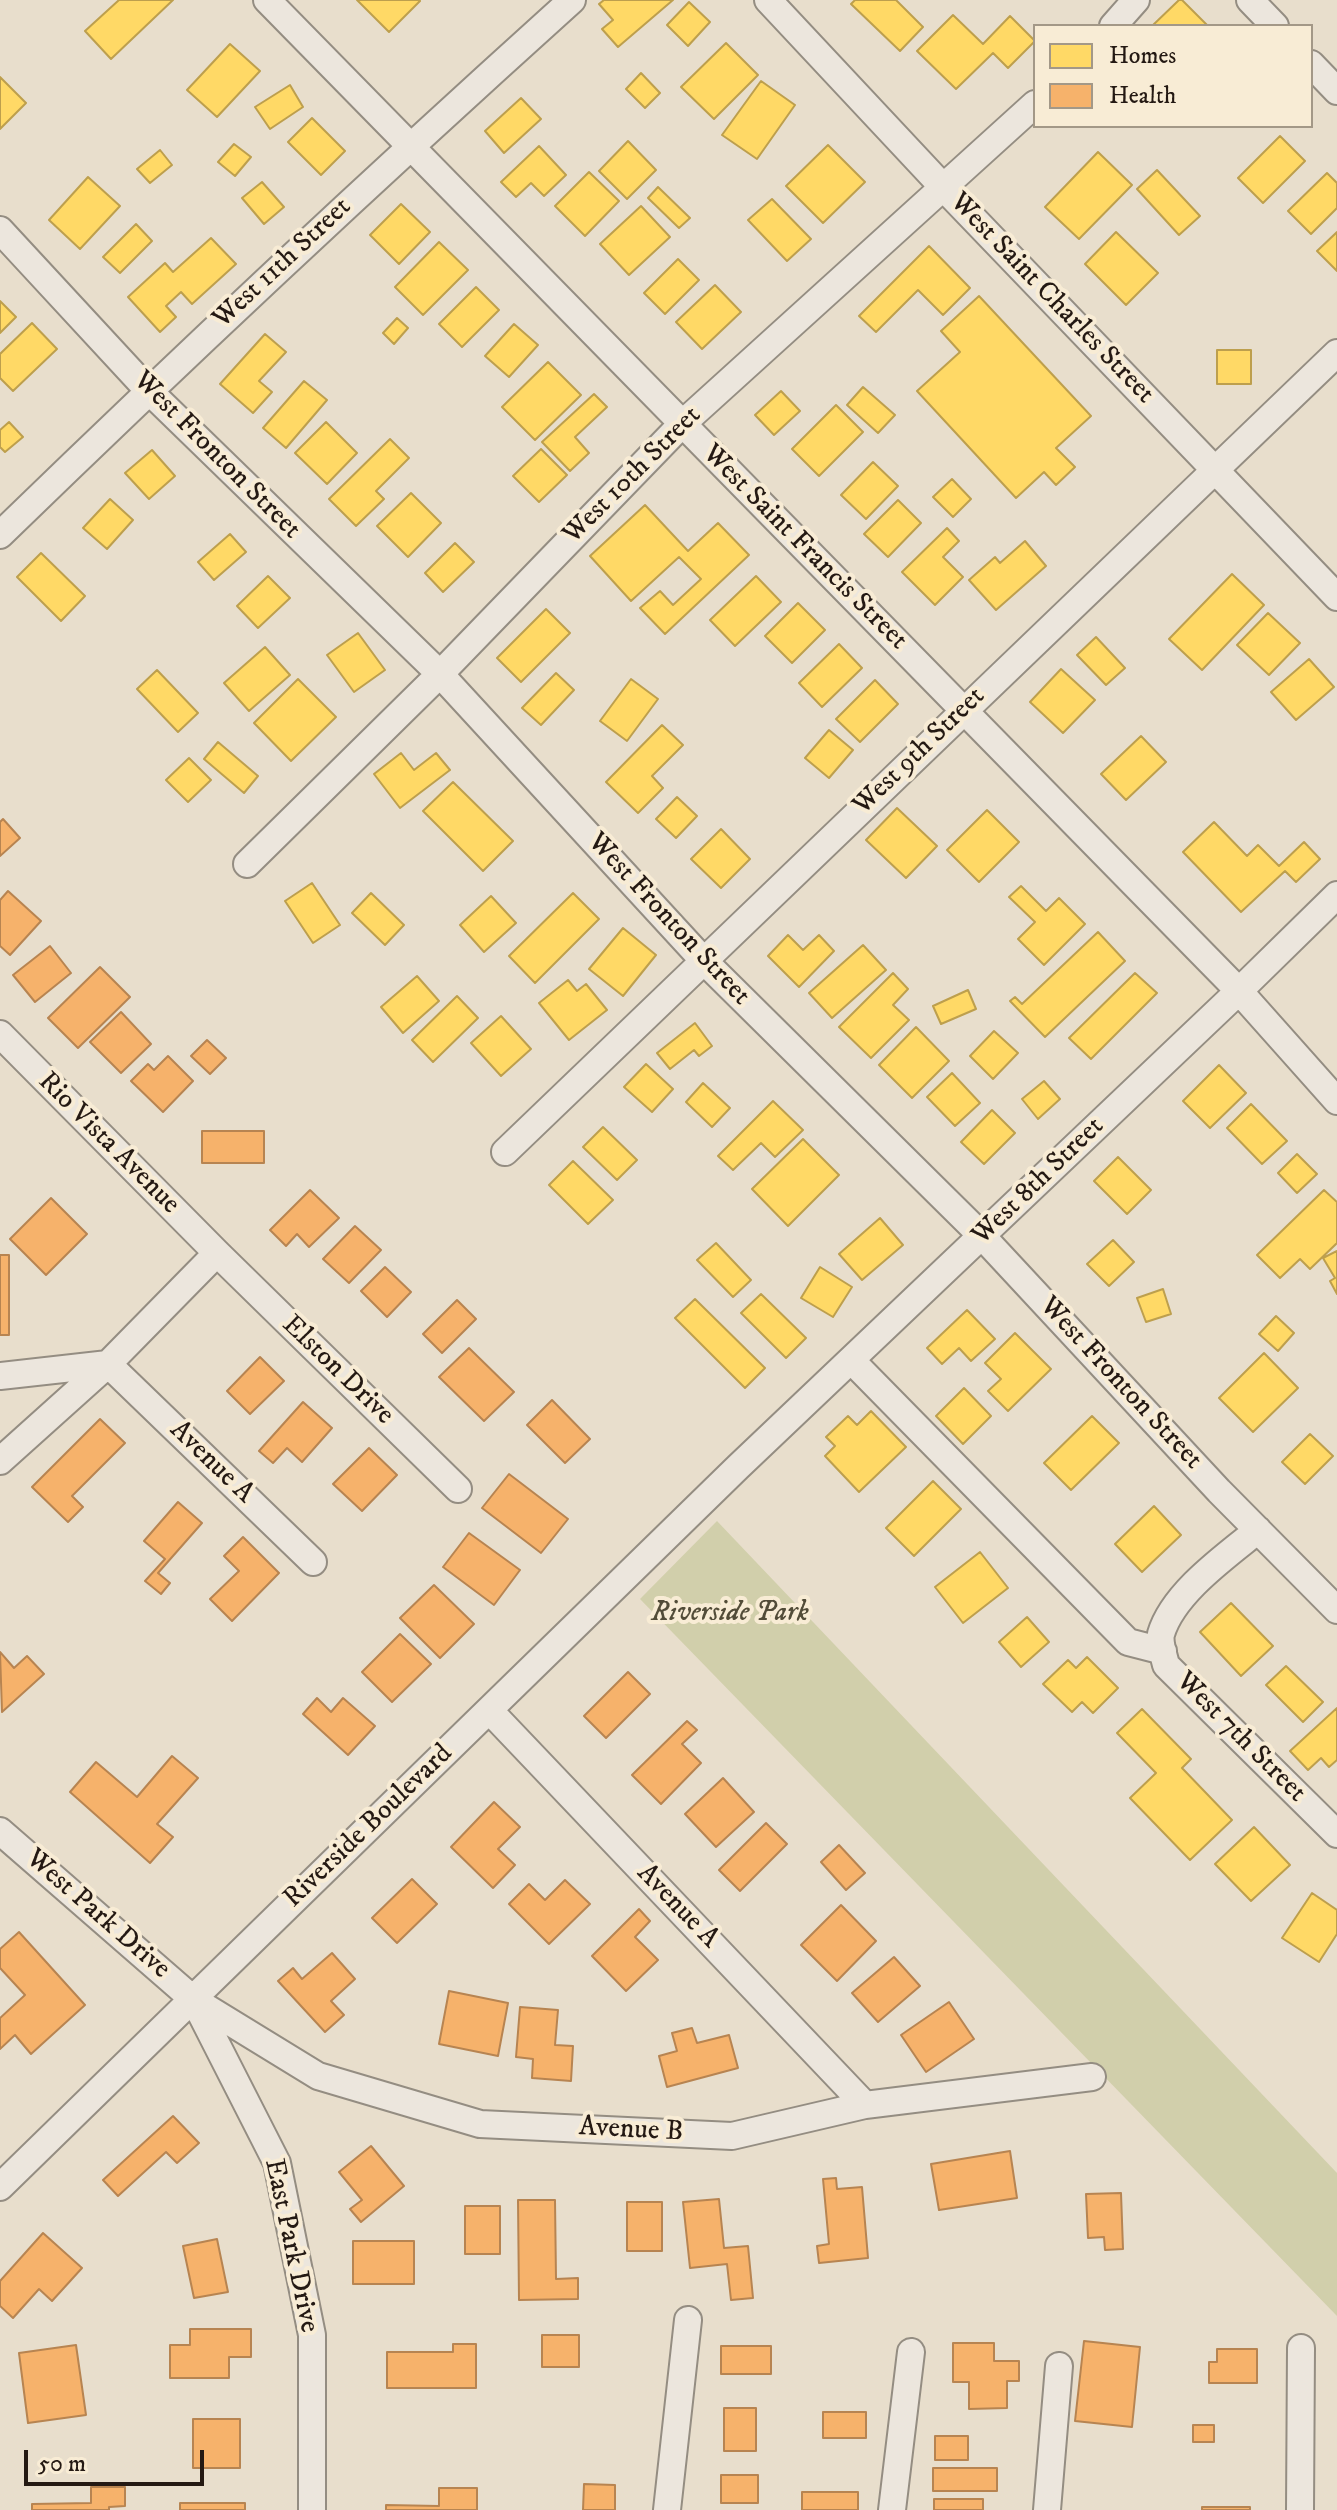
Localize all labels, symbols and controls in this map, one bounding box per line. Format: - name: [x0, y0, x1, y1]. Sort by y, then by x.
- legend: [1033, 24, 1313, 128]
- text: Homes: [1109, 41, 1176, 71]
- text: Health: [1109, 81, 1176, 111]
- street label: West Saint Charles Street: [942, 186, 1160, 412]
- street label: West 11th Street: [207, 191, 359, 337]
- street label: West Fronton Street: [125, 365, 307, 547]
- street label: West 10th Street: [557, 400, 709, 552]
- street label: West Saint Francis Street: [694, 438, 914, 658]
- street label: West 9th Street: [847, 681, 993, 823]
- street label: West Fronton Street: [579, 827, 757, 1013]
- street label: Rio Vista Avenue: [30, 1066, 186, 1222]
- street label: West 8th Street: [966, 1111, 1112, 1253]
- street label: West Fronton Street: [1031, 1291, 1209, 1477]
- street label: Elston Drive: [274, 1309, 400, 1433]
- street label: Avenue A: [162, 1415, 260, 1511]
- park label: Riverside Park: [651, 1597, 809, 1631]
- street label: West 7th Street: [1168, 1666, 1312, 1810]
- street label: Riverside Boulevard: [278, 1738, 460, 1916]
- street label: West Park Drive: [18, 1843, 176, 1987]
- street label: Avenue A: [629, 1858, 725, 1956]
- street label: Avenue B: [578, 2111, 684, 2151]
- street label: East Park Drive: [255, 2156, 325, 2336]
- scale bar: [28, 2434, 208, 2484]
- text: 50 m: [38, 2449, 86, 2479]

